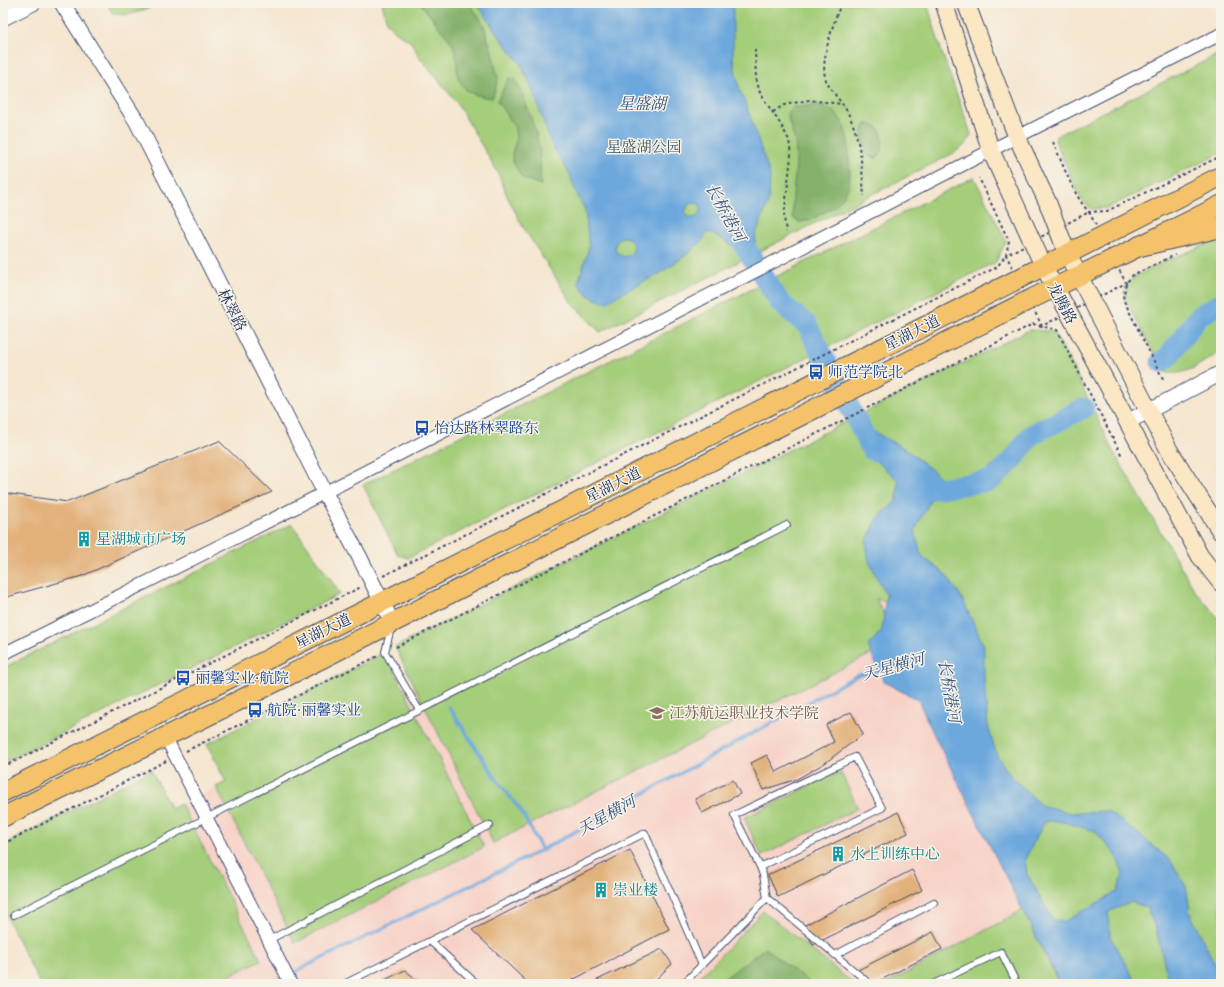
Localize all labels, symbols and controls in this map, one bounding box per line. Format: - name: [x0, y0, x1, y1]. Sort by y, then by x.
- water label: 星盛湖: [618, 95, 669, 113]
- park label: 星盛湖公园: [606, 138, 682, 156]
- water label: 长桥港河: [702, 180, 750, 247]
- street label: 龙腾路: [1043, 279, 1080, 327]
- street label: 林翠路: [214, 286, 249, 334]
- street label: 星湖大道: [882, 312, 943, 355]
- bus stop icon: 师范学院北: [807, 363, 825, 381]
- place label: 师范学院北: [828, 364, 903, 381]
- bus stop icon: 怡达路林翠路东: [413, 419, 431, 437]
- place label: 怡达路林翠路东: [434, 420, 539, 437]
- street label: 星湖大道: [583, 464, 644, 507]
- building icon: 星湖城市广场: [75, 530, 93, 548]
- place label: 星湖城市广场: [96, 531, 186, 548]
- street label: 星湖大道: [293, 611, 354, 652]
- water label: 天星横河: [860, 649, 929, 684]
- water label: 长桥港河: [935, 658, 964, 727]
- bus stop icon: 丽馨实业·航院: [174, 669, 192, 687]
- place label: 丽馨实业·航院: [195, 670, 289, 687]
- bus stop icon: 航院·丽馨实业: [246, 701, 264, 719]
- place label: 航院·丽馨实业: [267, 702, 361, 719]
- school or university icon: 江苏航运职业技术学院: [648, 704, 666, 722]
- place label: 江苏航运职业技术学院: [669, 705, 819, 722]
- water label: 天星横河: [574, 791, 641, 839]
- building icon: 水上训练中心: [829, 845, 847, 863]
- place label: 水上训练中心: [850, 846, 940, 863]
- building icon: 崇业楼: [592, 881, 610, 899]
- place label: 崇业楼: [613, 882, 658, 899]

